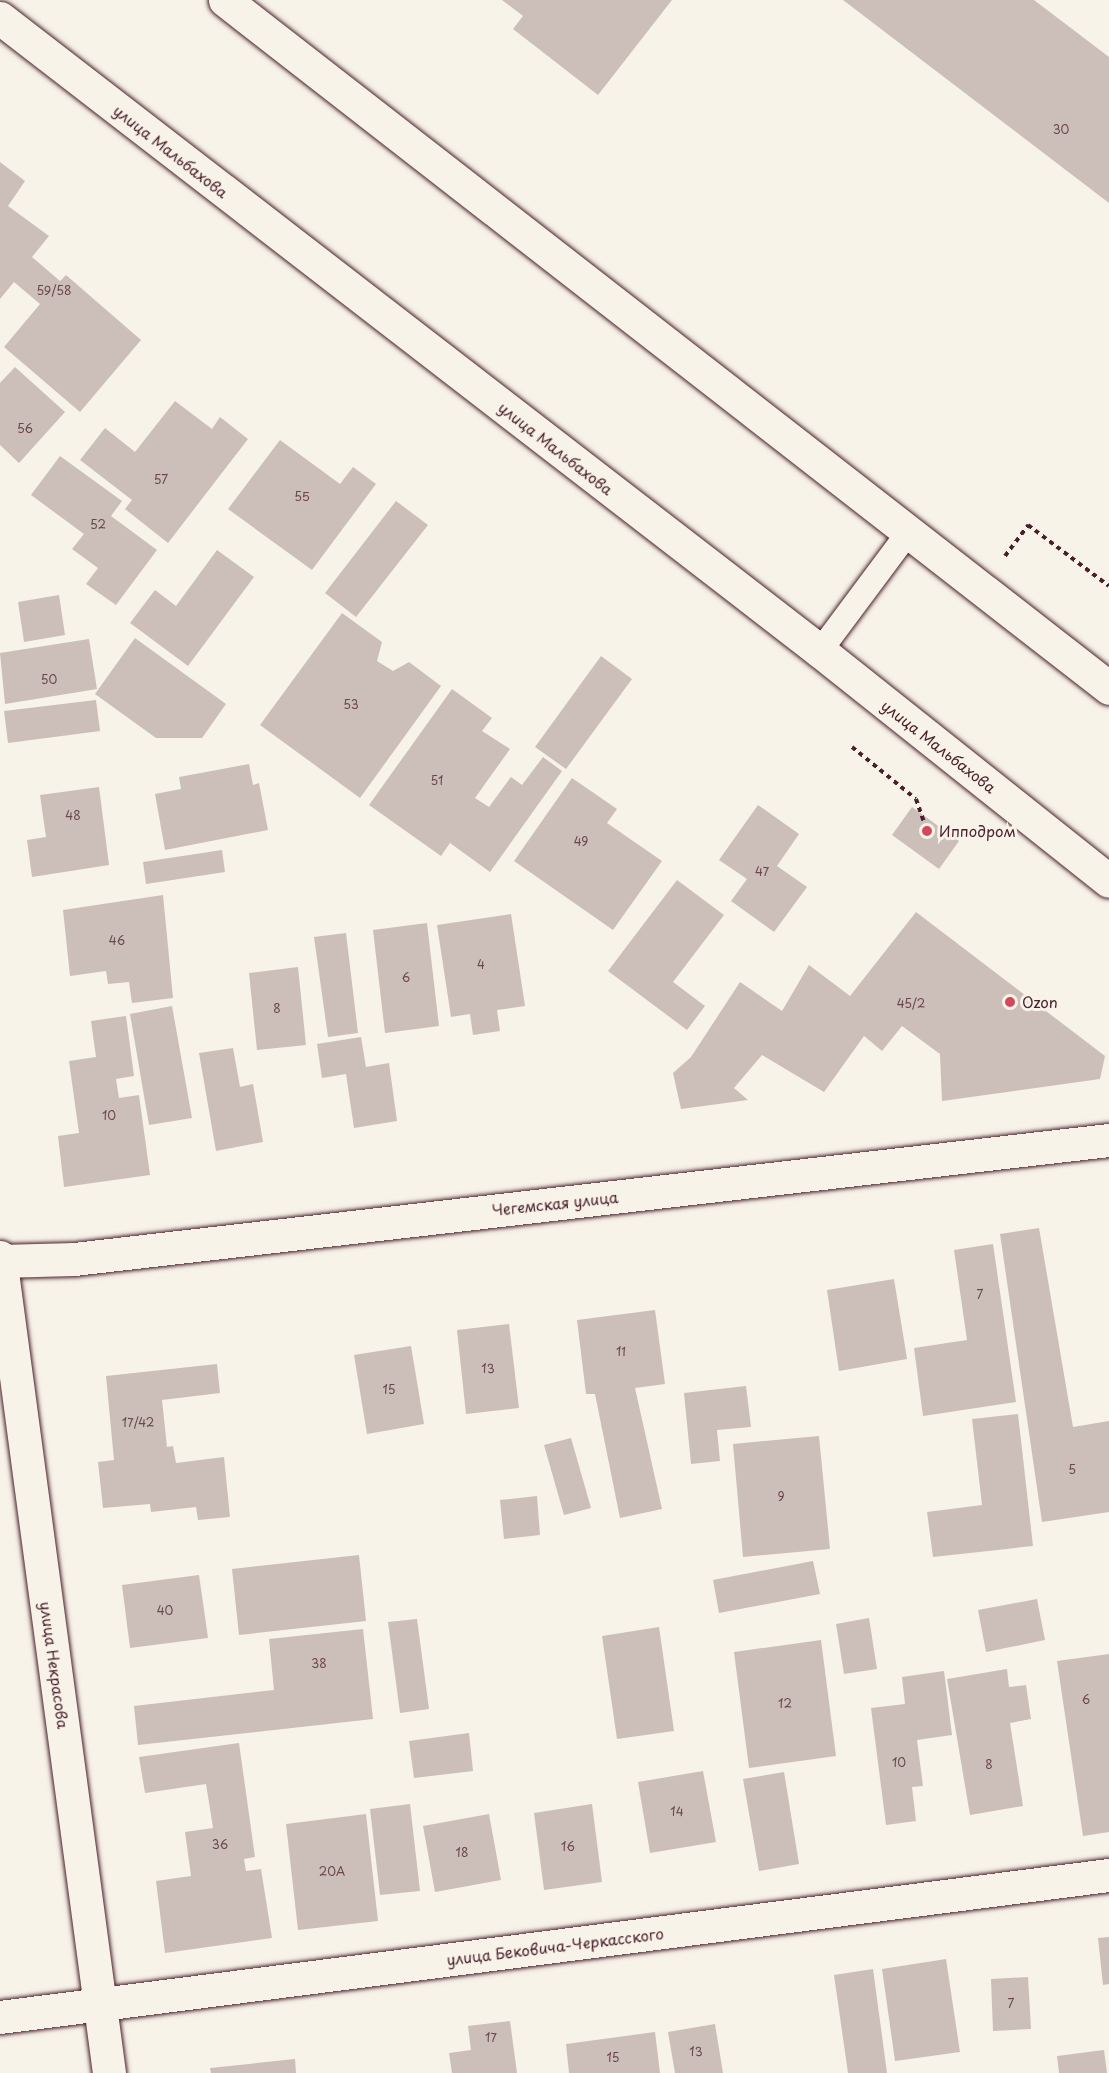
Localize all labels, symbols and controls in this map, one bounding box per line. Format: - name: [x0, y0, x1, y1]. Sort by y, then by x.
- street label: улица Мальбахова: [110, 100, 232, 202]
- house number: 30: [1053, 123, 1069, 137]
- house number: 59/58: [36, 284, 72, 298]
- street label: улица Мальбахова: [495, 397, 617, 499]
- house number: 56: [17, 422, 33, 436]
- house number: 57: [154, 473, 168, 487]
- house number: 55: [294, 490, 310, 504]
- house number: 52: [90, 518, 106, 532]
- house number: 50: [41, 673, 57, 687]
- street label: улица Мальбахова: [878, 695, 1000, 797]
- house number: 53: [343, 698, 359, 712]
- house number: 51: [431, 774, 443, 788]
- house number: 48: [65, 809, 81, 823]
- place label: Ипподром: [939, 822, 1016, 840]
- marker: Ипподром: [920, 824, 934, 838]
- house number: 49: [574, 835, 588, 849]
- house number: 47: [755, 865, 769, 879]
- house number: 46: [109, 934, 125, 948]
- house number: 4: [477, 958, 485, 972]
- house number: 6: [402, 971, 410, 985]
- place label: Ozon: [1022, 993, 1058, 1011]
- marker: Ozon: [1003, 995, 1017, 1009]
- house number: 45/2: [897, 997, 925, 1011]
- house number: 8: [273, 1002, 281, 1016]
- house number: 10: [102, 1109, 116, 1123]
- street label: Чегемская улица: [491, 1187, 619, 1219]
- house number: 7: [977, 1288, 983, 1302]
- house number: 11: [616, 1345, 626, 1359]
- house number: 13: [481, 1362, 495, 1376]
- house number: 15: [382, 1383, 396, 1397]
- house number: 17/42: [122, 1416, 154, 1430]
- house number: 5: [1068, 1463, 1076, 1477]
- house number: 9: [777, 1490, 785, 1504]
- street label: улица Некрасова: [37, 1600, 73, 1730]
- house number: 40: [157, 1604, 173, 1618]
- house number: 38: [311, 1657, 327, 1671]
- house number: 6: [1082, 1693, 1090, 1707]
- house number: 12: [778, 1697, 792, 1711]
- house number: 10: [892, 1756, 906, 1770]
- house number: 8: [985, 1758, 993, 1772]
- house number: 14: [670, 1805, 684, 1819]
- house number: 36: [212, 1838, 228, 1852]
- house number: 16: [561, 1840, 575, 1854]
- house number: 18: [456, 1846, 468, 1860]
- house number: 20А: [319, 1865, 345, 1879]
- street label: улица Бековича-Черкасского: [445, 1924, 665, 1968]
- house number: 7: [1008, 1997, 1014, 2011]
- house number: 17: [485, 2031, 497, 2045]
- house number: 13: [689, 2045, 703, 2059]
- house number: 15: [606, 2051, 620, 2065]

